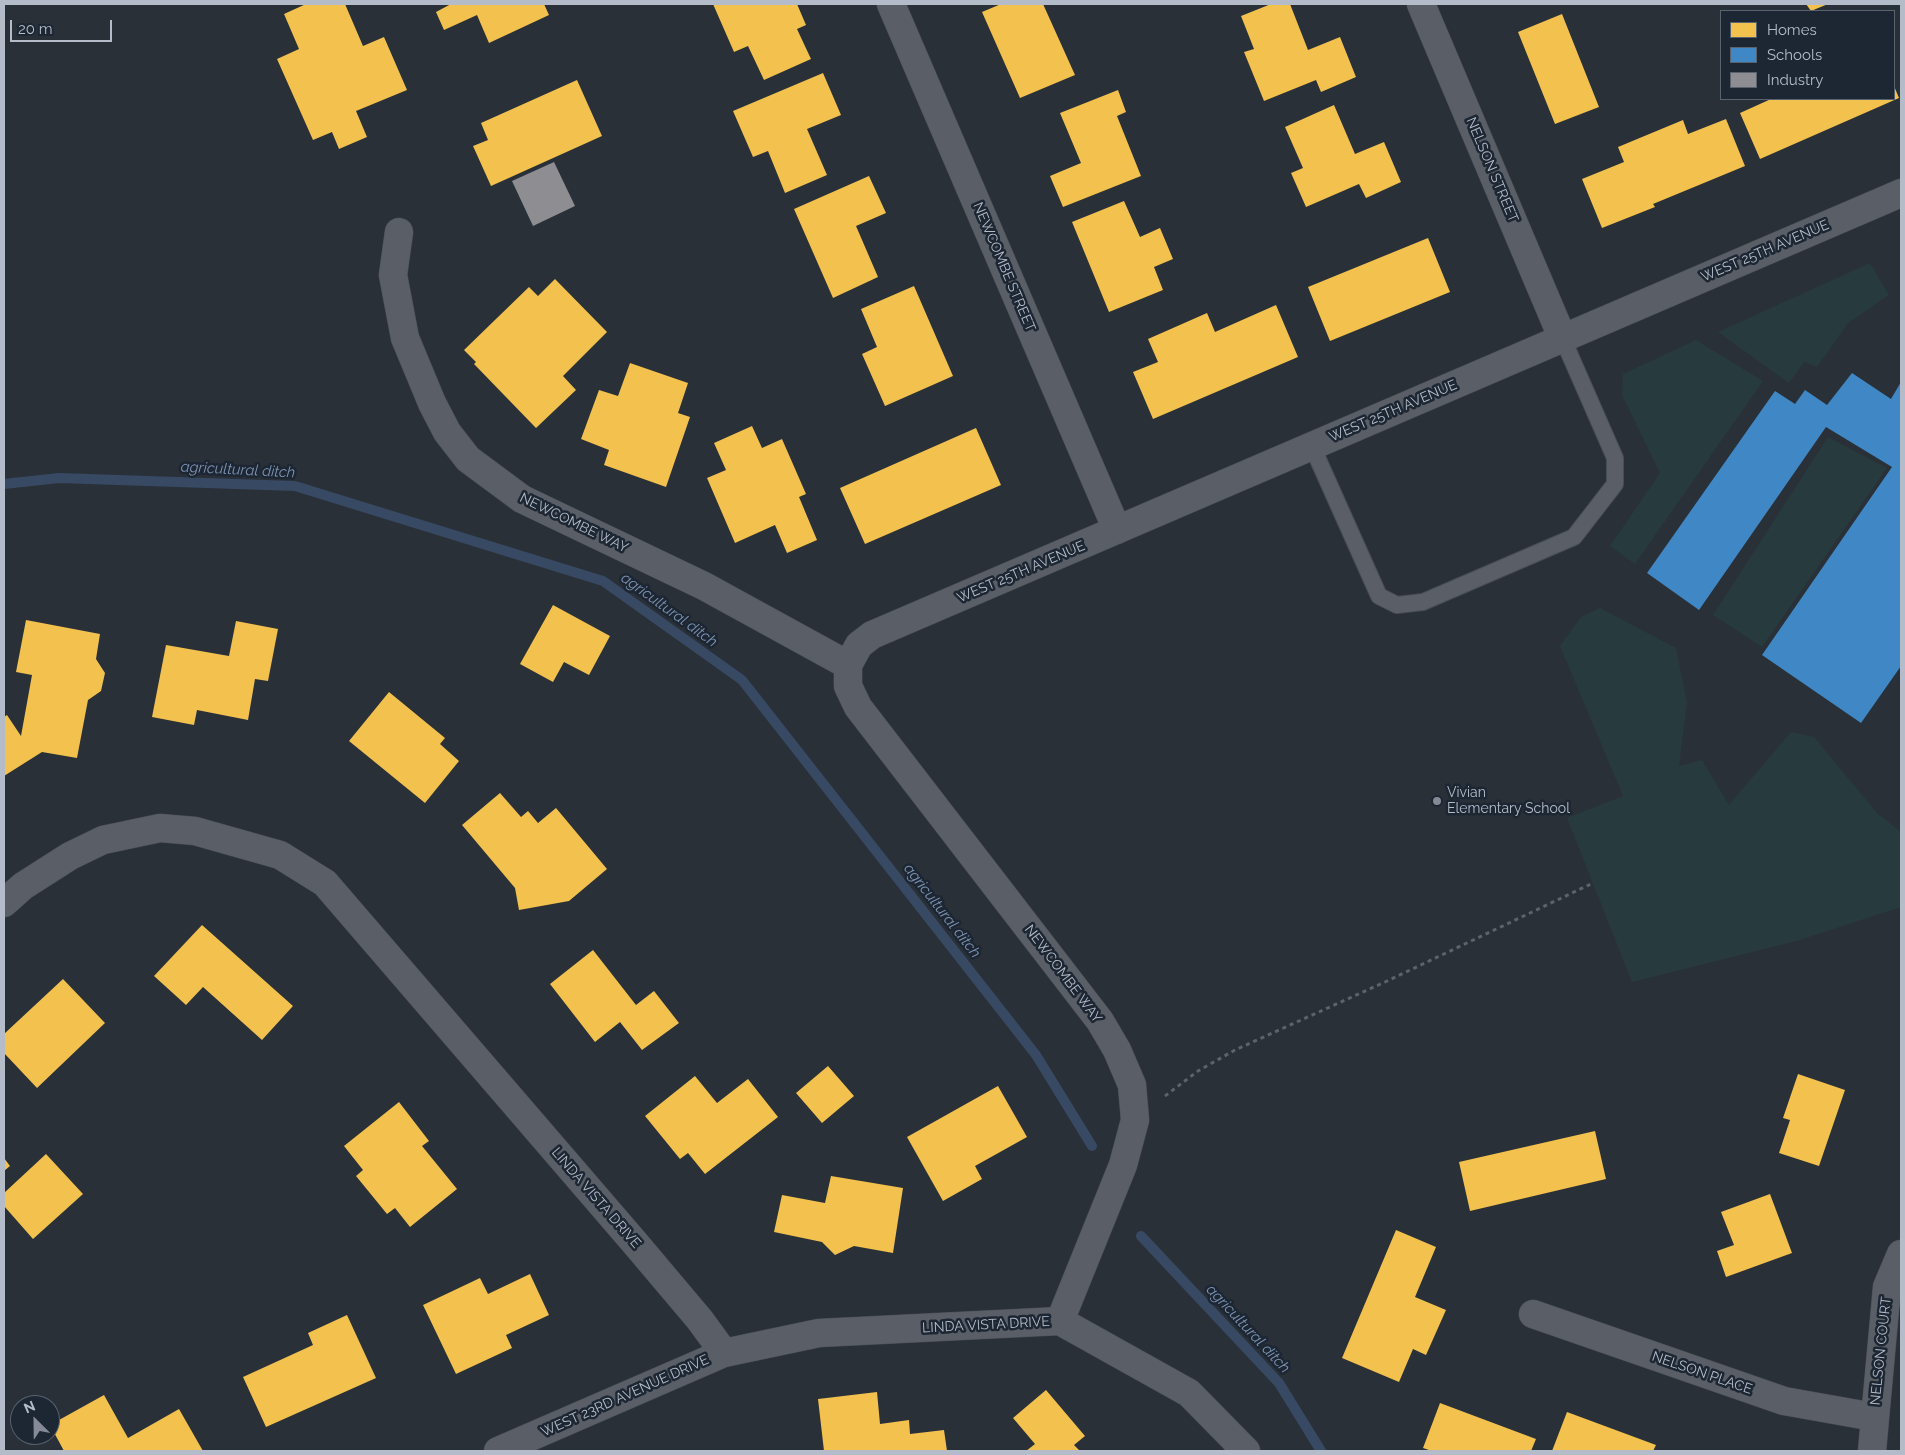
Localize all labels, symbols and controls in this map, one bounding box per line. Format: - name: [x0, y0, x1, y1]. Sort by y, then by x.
- scale bar: [12, 10, 115, 42]
- legend: [1720, 10, 1895, 100]
- text: 20 m: [18, 20, 53, 38]
- text: Homes: [1767, 21, 1817, 39]
- text: Schools: [1767, 46, 1822, 64]
- text: Industry: [1767, 71, 1823, 89]
- street label: NELSON STREET: [1462, 115, 1522, 225]
- street label: NEWCOMBE STREET: [969, 200, 1039, 334]
- street label: WEST 25TH AVENUE: [1699, 216, 1831, 286]
- street label: WEST 25TH AVENUE: [1327, 376, 1459, 446]
- water label: agricultural ditch: [180, 458, 296, 482]
- street label: NEWCOMBE WAY: [517, 489, 631, 557]
- street label: WEST 25TH AVENUE: [955, 537, 1087, 607]
- water label: agricultural ditch: [617, 569, 721, 651]
- place label: Vivian Elementary School: [1447, 785, 1570, 818]
- marker: Vivian Elementary School: [1431, 795, 1443, 807]
- water label: agricultural ditch: [900, 860, 984, 962]
- street label: NEWCOMBE WAY: [1021, 922, 1105, 1026]
- street label: LINDA VISTA DRIVE: [548, 1144, 644, 1252]
- water label: agricultural ditch: [1202, 1281, 1294, 1377]
- street label: NELSON COURT: [1867, 1296, 1895, 1406]
- street label: LINDA VISTA DRIVE: [922, 1313, 1050, 1337]
- street label: NELSON PLACE: [1650, 1348, 1754, 1398]
- street label: WEST 23RD AVENUE DRIVE: [538, 1351, 712, 1441]
- north arrow: [10, 1395, 60, 1445]
- text: N: [21, 1398, 38, 1417]

